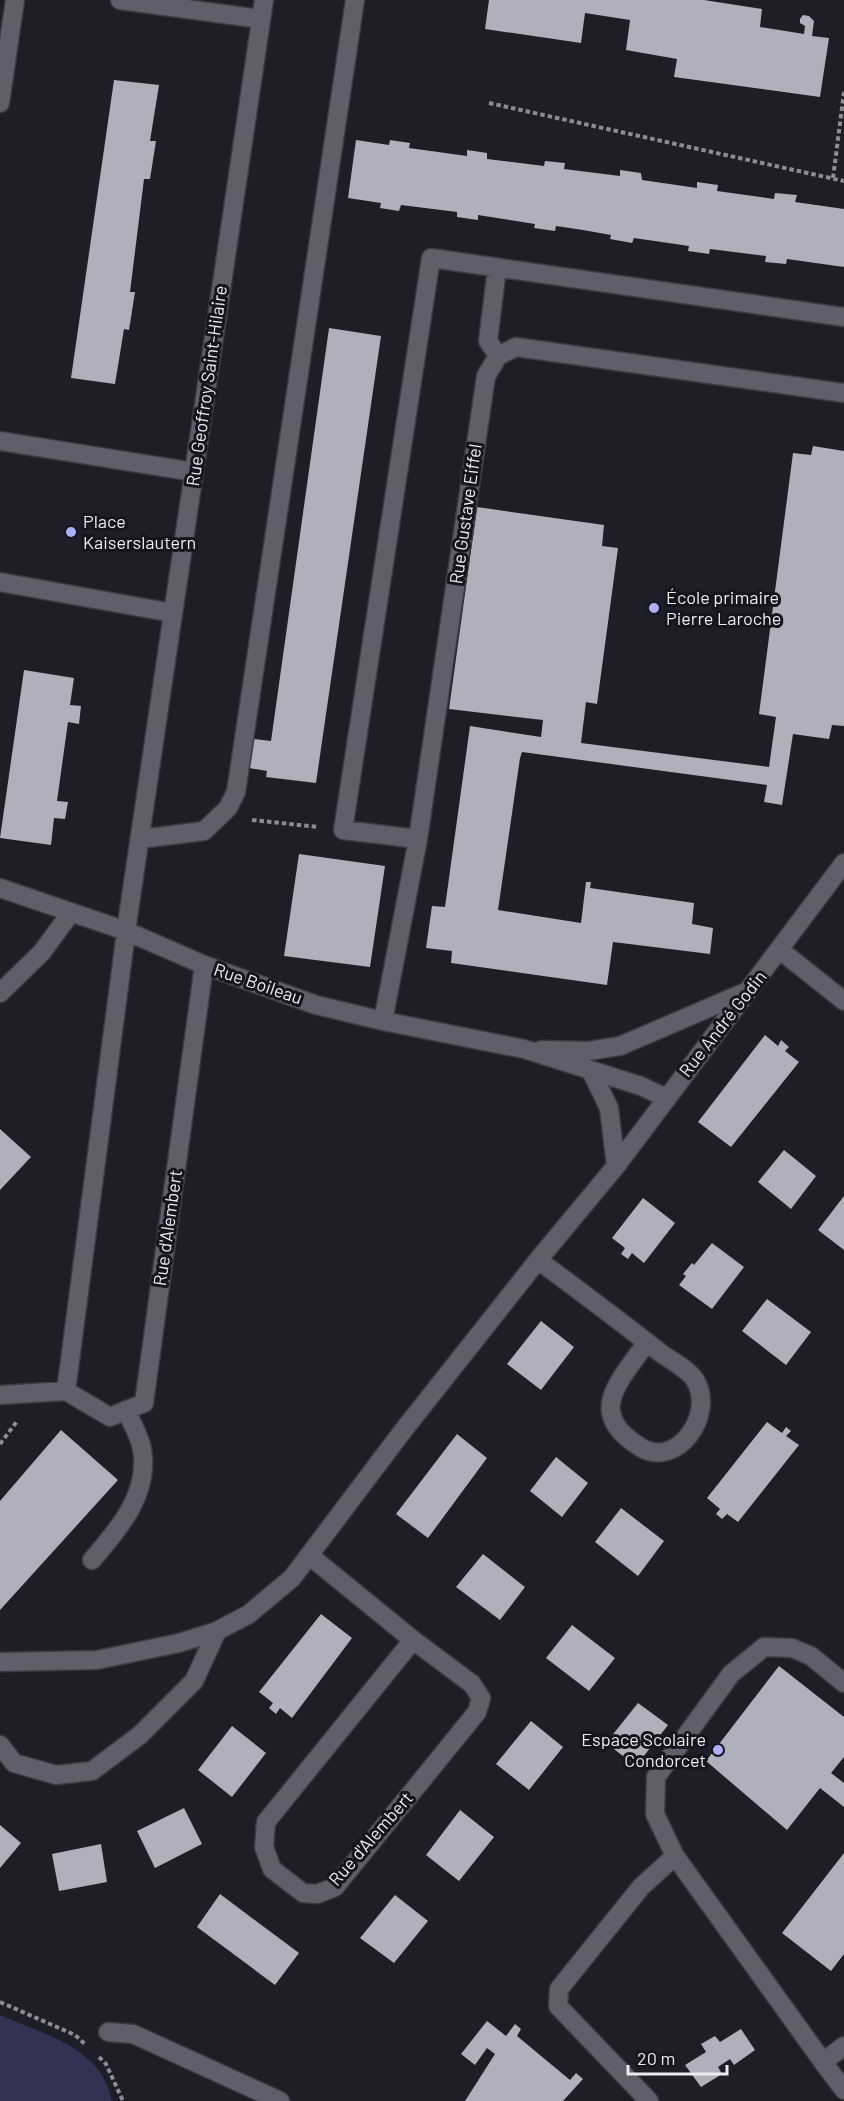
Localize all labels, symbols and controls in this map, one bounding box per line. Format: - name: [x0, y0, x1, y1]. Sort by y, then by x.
- street label: Rue Geoffroy Saint-Hilaire: [181, 284, 231, 488]
- street label: Rue Gustave Eiffel: [444, 442, 486, 585]
- place label: Place Kaiserslautern: [83, 510, 196, 553]
- marker: Place Kaiserslautern: [64, 525, 78, 539]
- place label: École primaire Pierre Laroche: [666, 586, 781, 629]
- marker: École primaire Pierre Laroche: [647, 601, 661, 615]
- street label: Rue Boileau: [211, 958, 305, 1008]
- street label: Rue André Godin: [674, 966, 771, 1081]
- street label: Rue d'Alembert: [148, 1168, 186, 1287]
- place label: Espace Scolaire Condorcet: [581, 1728, 706, 1771]
- marker: Espace Scolaire Condorcet: [711, 1743, 725, 1757]
- street label: Rue d'Alembert: [324, 1787, 417, 1890]
- scale bar: [628, 2038, 727, 2076]
- text: 20 m: [637, 2047, 675, 2069]

